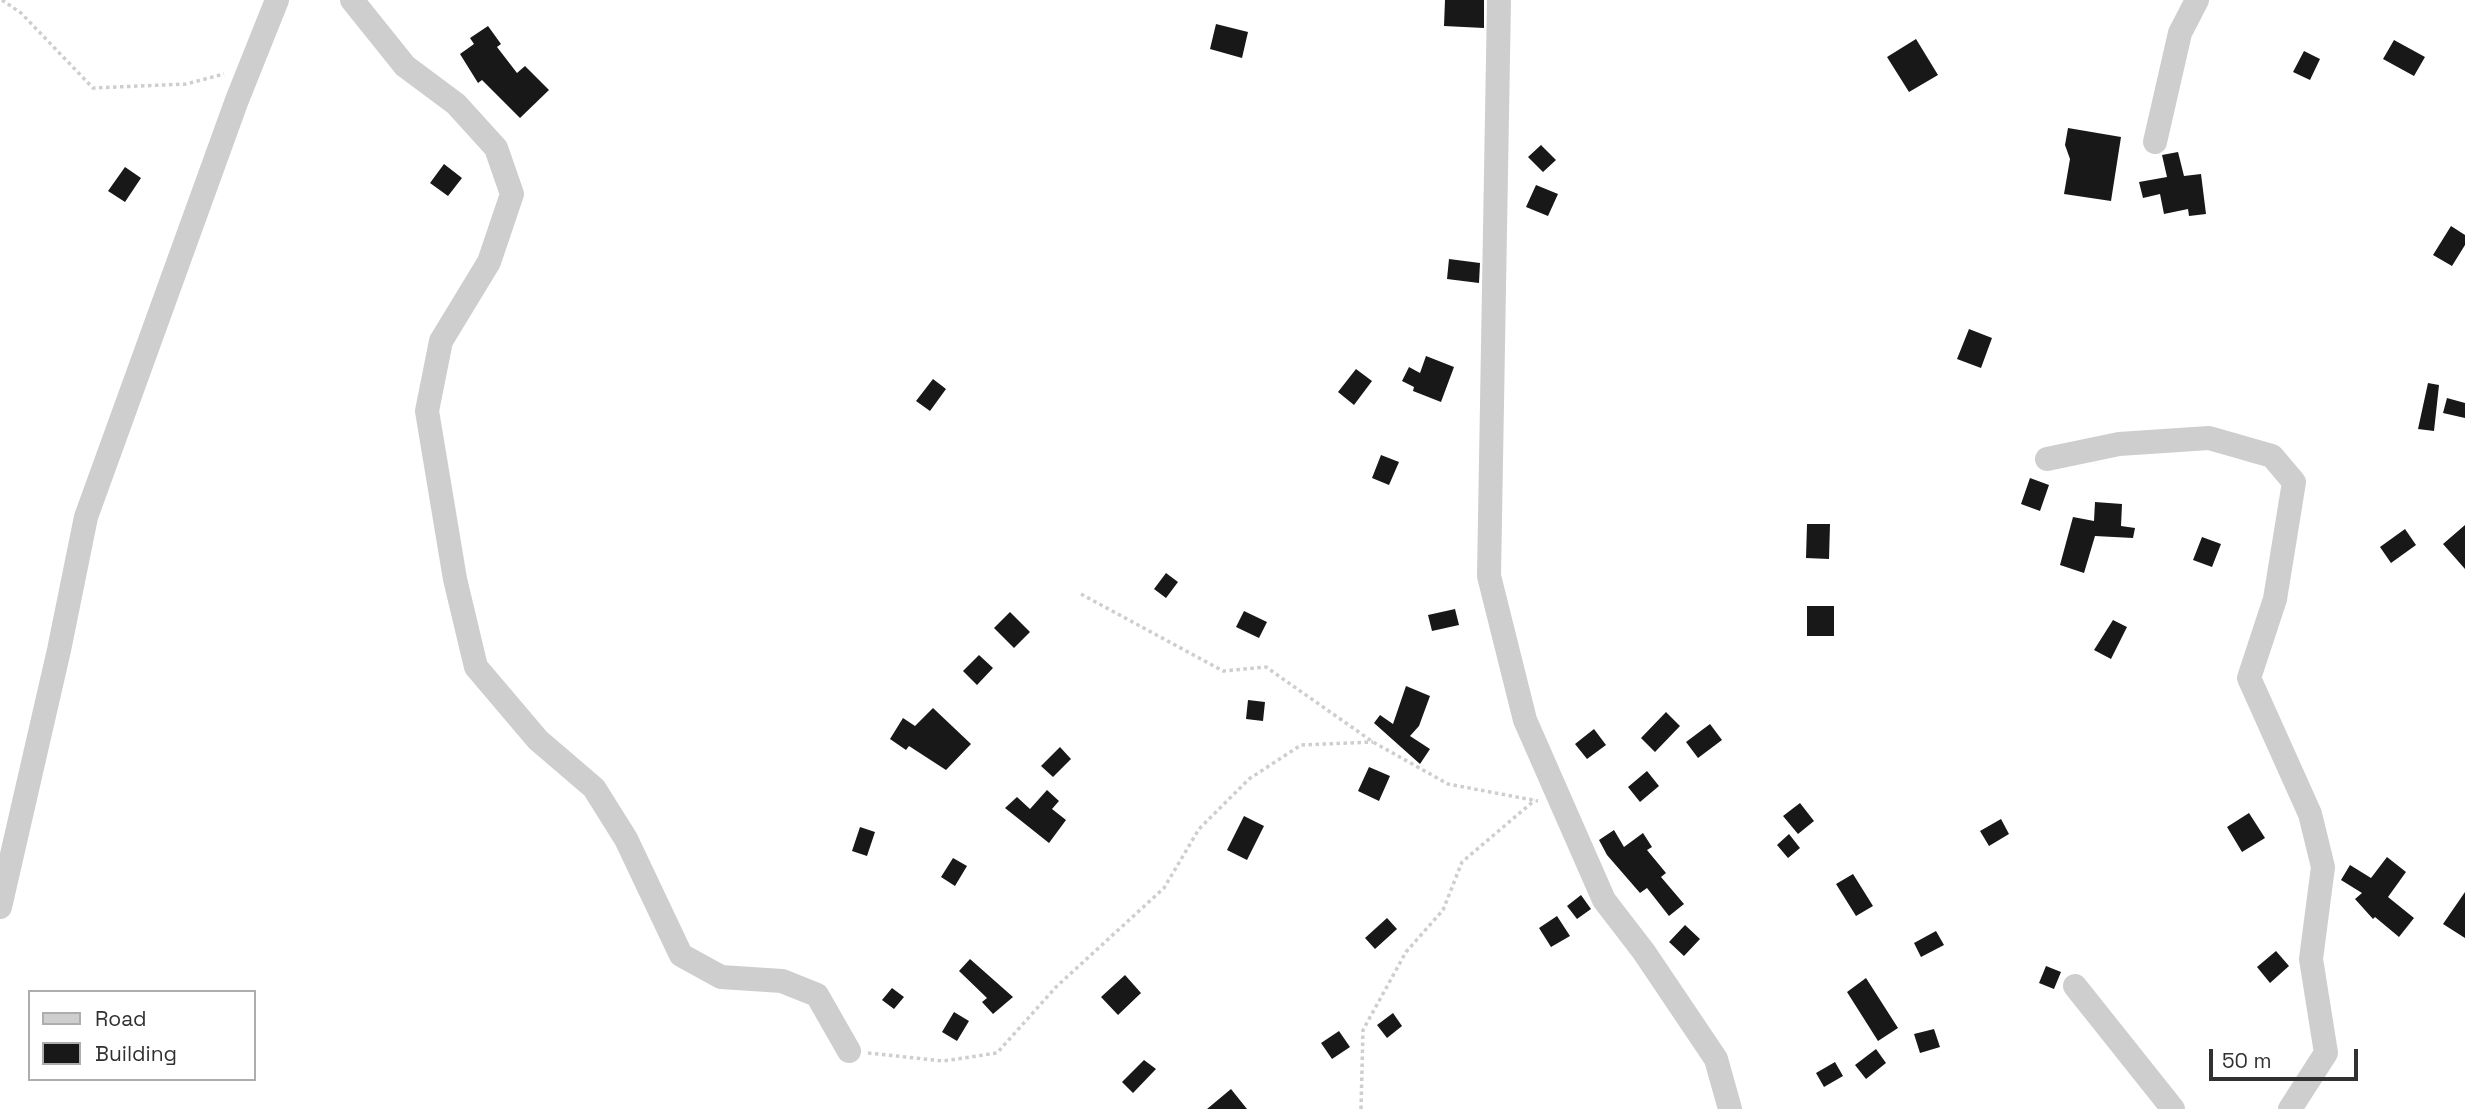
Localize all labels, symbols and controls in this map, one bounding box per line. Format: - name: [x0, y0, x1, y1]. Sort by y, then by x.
- legend: [28, 990, 256, 1081]
- text: Road: [95, 1005, 147, 1032]
- scale bar: [2213, 1036, 2362, 1080]
- text: Building: [95, 1040, 177, 1067]
- text: 50 m: [2222, 1047, 2272, 1074]

